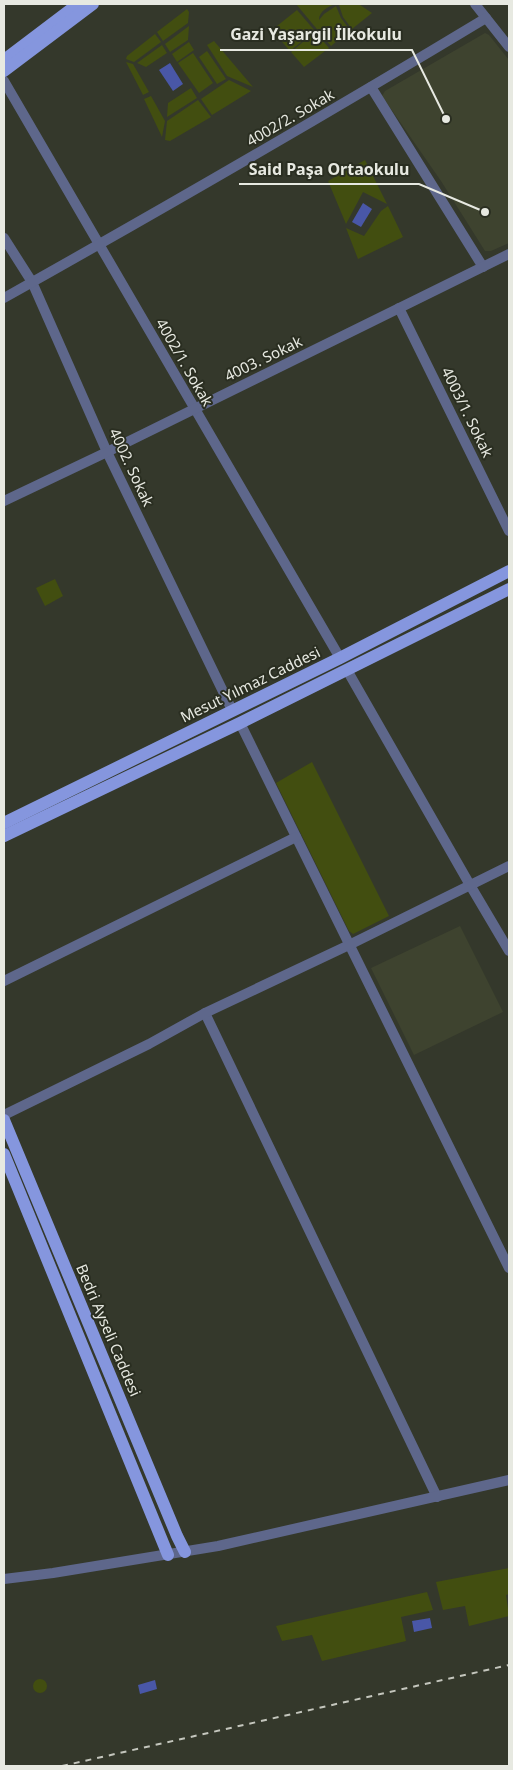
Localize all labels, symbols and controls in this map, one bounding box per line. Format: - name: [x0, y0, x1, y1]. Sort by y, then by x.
- callout: Gazi Yaşargil İlkokulu: [220, 19, 412, 50]
- text: Gazi Yaşargil İlkokulu: [230, 23, 402, 45]
- street label: 4002/2. Sokak: [242, 84, 338, 150]
- callout: Said Paşa Ortaokulu: [239, 153, 419, 184]
- text: Said Paşa Ortaokulu: [249, 158, 409, 180]
- street label: 4002/1. Sokak: [152, 314, 218, 410]
- street label: 4003. Sokak: [221, 331, 305, 385]
- street label: 4003/1. Sokak: [437, 364, 499, 460]
- street label: 4002. Sokak: [105, 425, 159, 509]
- street label: Mesut Yılmaz Caddesi: [177, 641, 323, 727]
- street label: Bedri Ayseli Caddesi: [72, 1261, 146, 1399]

